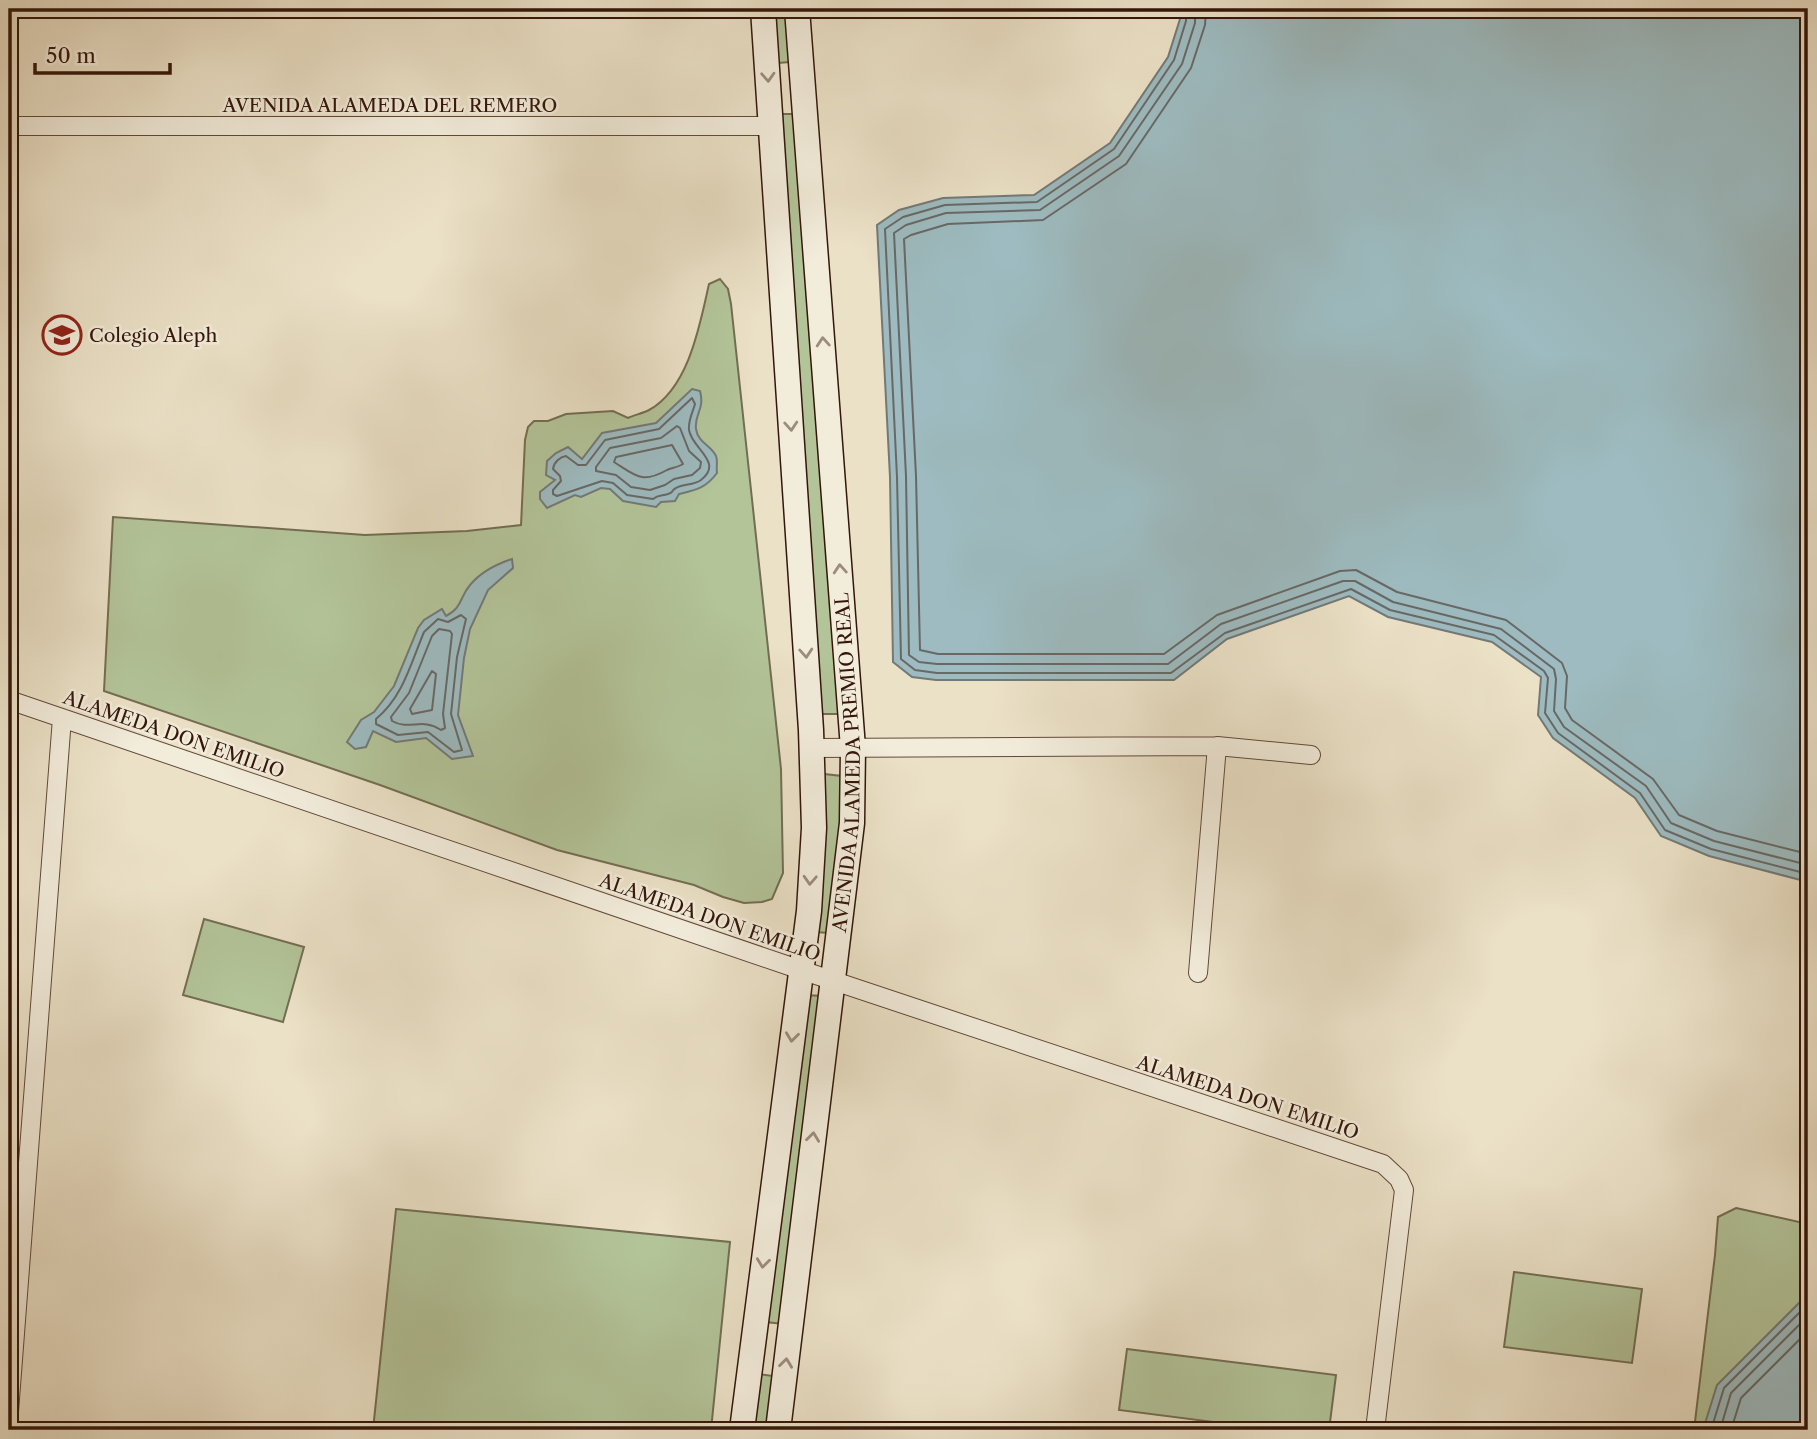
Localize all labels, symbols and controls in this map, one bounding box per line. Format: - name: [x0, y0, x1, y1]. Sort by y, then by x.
- scale bar: [35, 32, 170, 76]
- text: 50 m: [46, 43, 96, 68]
- one-way arrow: [760, 72, 775, 83]
- street label: AVENIDA ALAMEDA DEL REMERO: [222, 94, 557, 117]
- school or university icon: Colegio Aleph: [41, 314, 83, 356]
- place label: Colegio Aleph: [89, 324, 217, 347]
- one-way arrow: [816, 336, 831, 347]
- one-way arrow: [784, 421, 799, 432]
- one-way arrow: [833, 563, 848, 574]
- street label: AVENIDA ALAMEDA PREMIO REAL: [828, 591, 865, 935]
- one-way arrow: [798, 648, 813, 659]
- street label: ALAMEDA DON EMILIO: [59, 685, 287, 783]
- street label: ALAMEDA DON EMILIO: [595, 868, 823, 966]
- one-way arrow: [803, 875, 818, 886]
- one-way arrow: [785, 1032, 800, 1043]
- street label: ALAMEDA DON EMILIO: [1133, 1050, 1362, 1144]
- one-way arrow: [806, 1131, 821, 1142]
- one-way arrow: [756, 1257, 771, 1269]
- one-way arrow: [779, 1357, 794, 1368]

